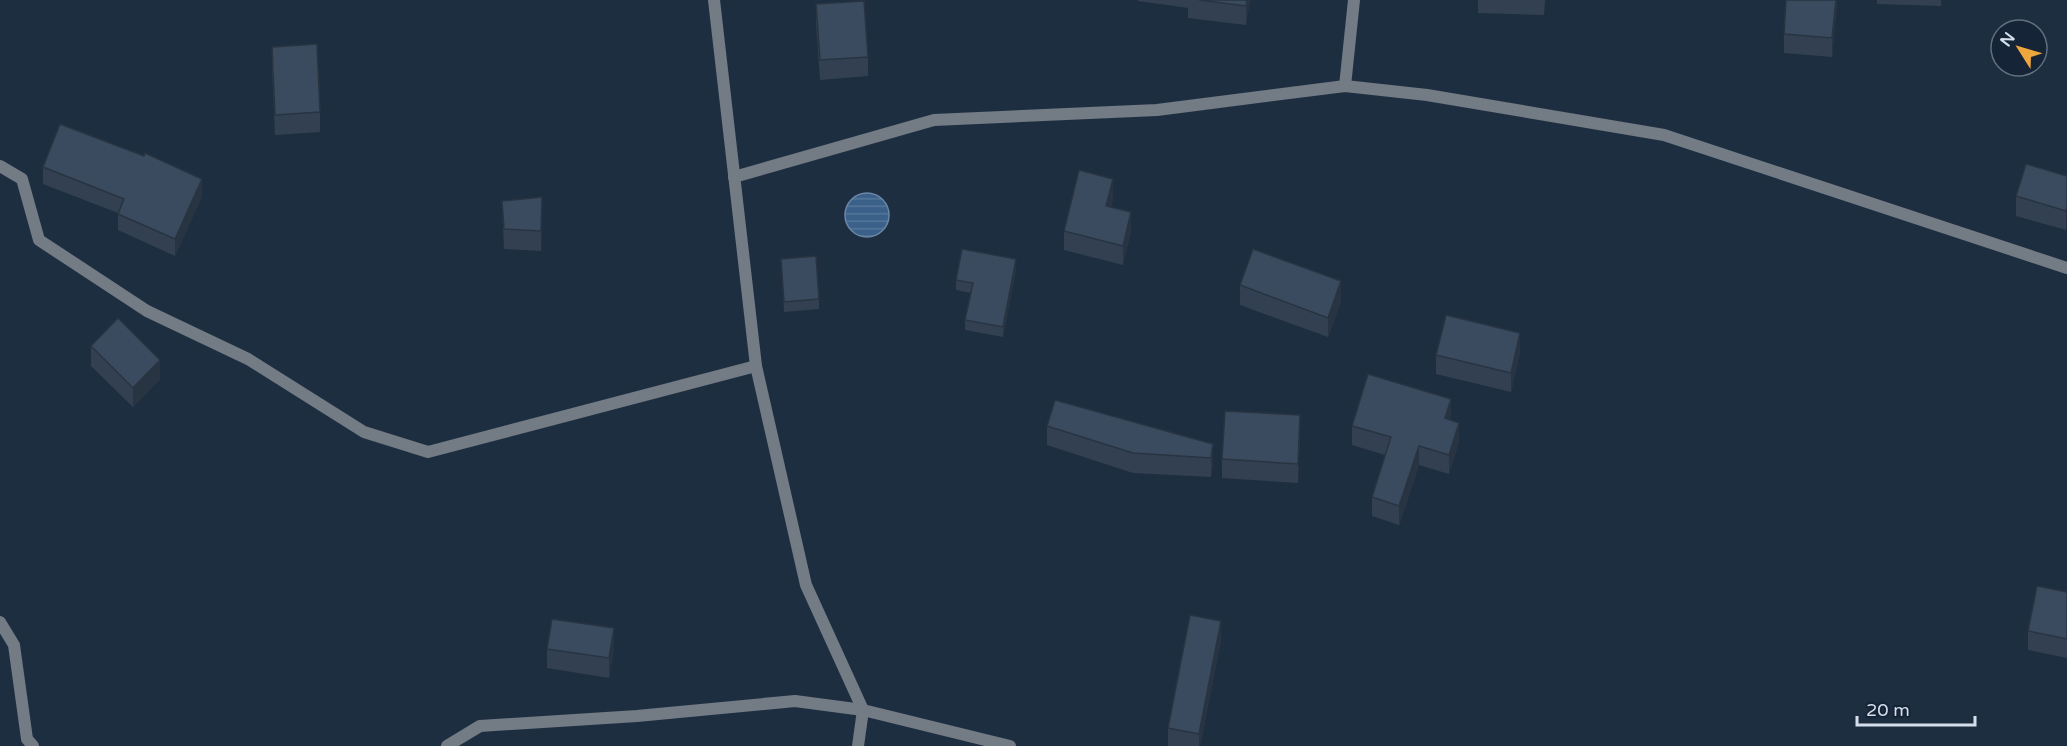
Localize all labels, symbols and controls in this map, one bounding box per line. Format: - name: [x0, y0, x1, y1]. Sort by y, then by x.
- north arrow: [1989, 18, 2049, 78]
- text: N: [1996, 28, 2020, 51]
- scale bar: [1857, 689, 1976, 727]
- text: 20 m: [1866, 699, 1910, 721]

